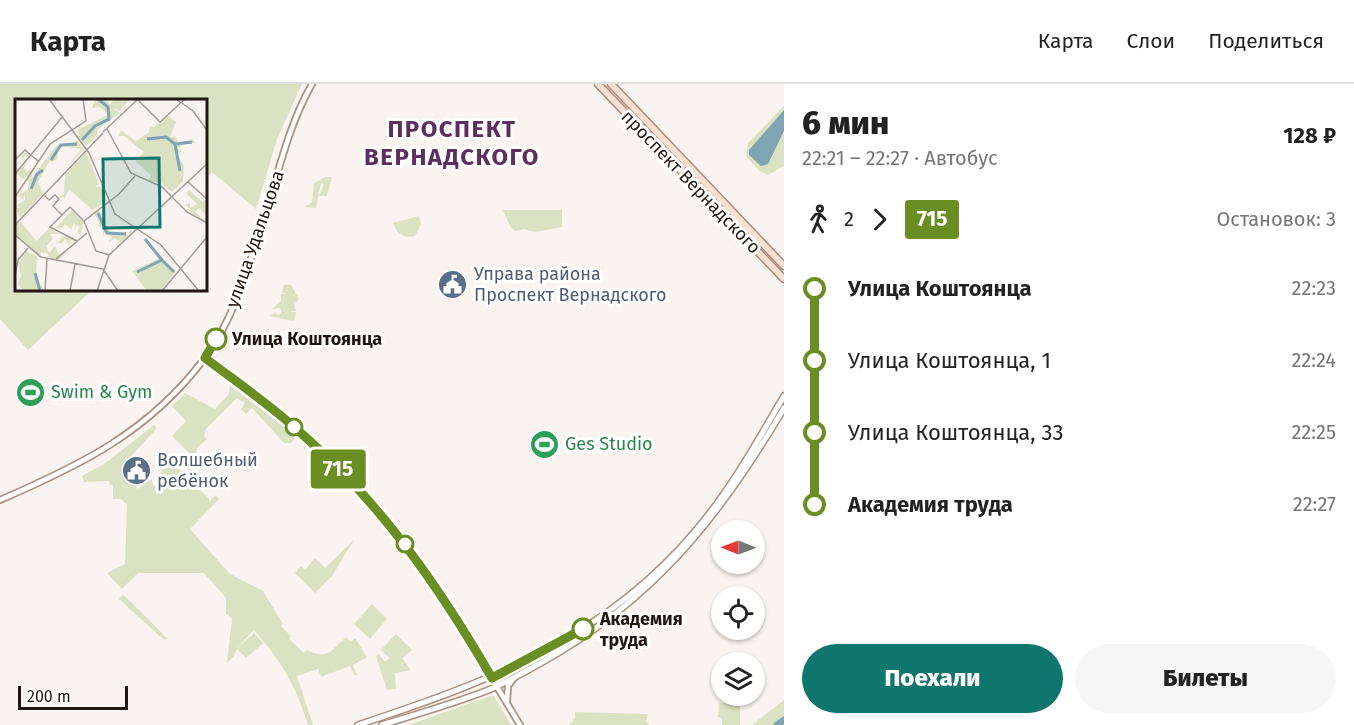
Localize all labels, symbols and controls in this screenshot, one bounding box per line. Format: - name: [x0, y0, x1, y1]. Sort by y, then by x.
- text: Карта: [30, 25, 106, 58]
- text: Карта: [1038, 28, 1094, 54]
- text: Слои: [1127, 28, 1175, 54]
- text: Поделиться: [1208, 28, 1324, 54]
- inset map: [15, 99, 207, 291]
- text: 6 мин: [802, 103, 889, 143]
- street label: проспект Вернадского: [617, 106, 765, 258]
- district label: ПРОСПЕКТ ВЕРНАДСКОГО: [364, 115, 540, 171]
- text: 128 ₽: [1283, 122, 1336, 149]
- text: 22:21 – 22:27 · Автобус: [802, 146, 998, 170]
- street label: улица Удальцова: [221, 167, 289, 311]
- icon: walk: [802, 203, 835, 236]
- icon: forward: [863, 203, 896, 236]
- text: 715: [917, 206, 947, 232]
- text: 2: [844, 207, 854, 231]
- text: Остановок: 3: [1217, 207, 1336, 231]
- place label: Управа района Проспект Вернадского: [474, 263, 667, 306]
- public building icon: Управа района Проспект Вернадского: [437, 268, 469, 300]
- text: Улица Коштоянца: [848, 275, 1032, 302]
- text: 22:23: [1292, 276, 1336, 300]
- marker: Улица Коштоянца: [205, 328, 227, 350]
- place label: Улица Коштоянца: [231, 328, 382, 350]
- text: Улица Коштоянца, 1: [848, 347, 1051, 374]
- text: 22:24: [1291, 348, 1336, 372]
- sports icon: Swim & Gym: [14, 376, 46, 408]
- place label: Swim & Gym: [51, 381, 153, 403]
- unlabelled marker: [285, 418, 303, 436]
- text: Улица Коштоянца, 33: [848, 419, 1063, 446]
- text: 22:25: [1291, 420, 1336, 444]
- sports icon: Ges Studio: [528, 428, 560, 460]
- place label: Ges Studio: [565, 433, 652, 455]
- place label: Волшебный ребёнок: [157, 449, 258, 492]
- line badge: 715: [304, 450, 372, 488]
- public building icon: Волшебный ребёнок: [120, 454, 152, 486]
- text: 715: [323, 456, 353, 482]
- text: Академия труда: [848, 491, 1013, 518]
- text: 22:27: [1293, 492, 1336, 516]
- north arrow: [711, 520, 765, 574]
- map controls: [711, 520, 765, 706]
- unlabelled marker: [396, 535, 414, 553]
- button: locate: [711, 586, 765, 640]
- place label: Академия труда: [599, 608, 683, 651]
- marker: Академия труда: [572, 618, 594, 640]
- button: Поехали: [802, 644, 1063, 713]
- button: Билеты: [1075, 644, 1336, 713]
- button: layers: [711, 652, 765, 706]
- scale bar: [18, 683, 128, 710]
- text: 200 m: [27, 687, 71, 706]

